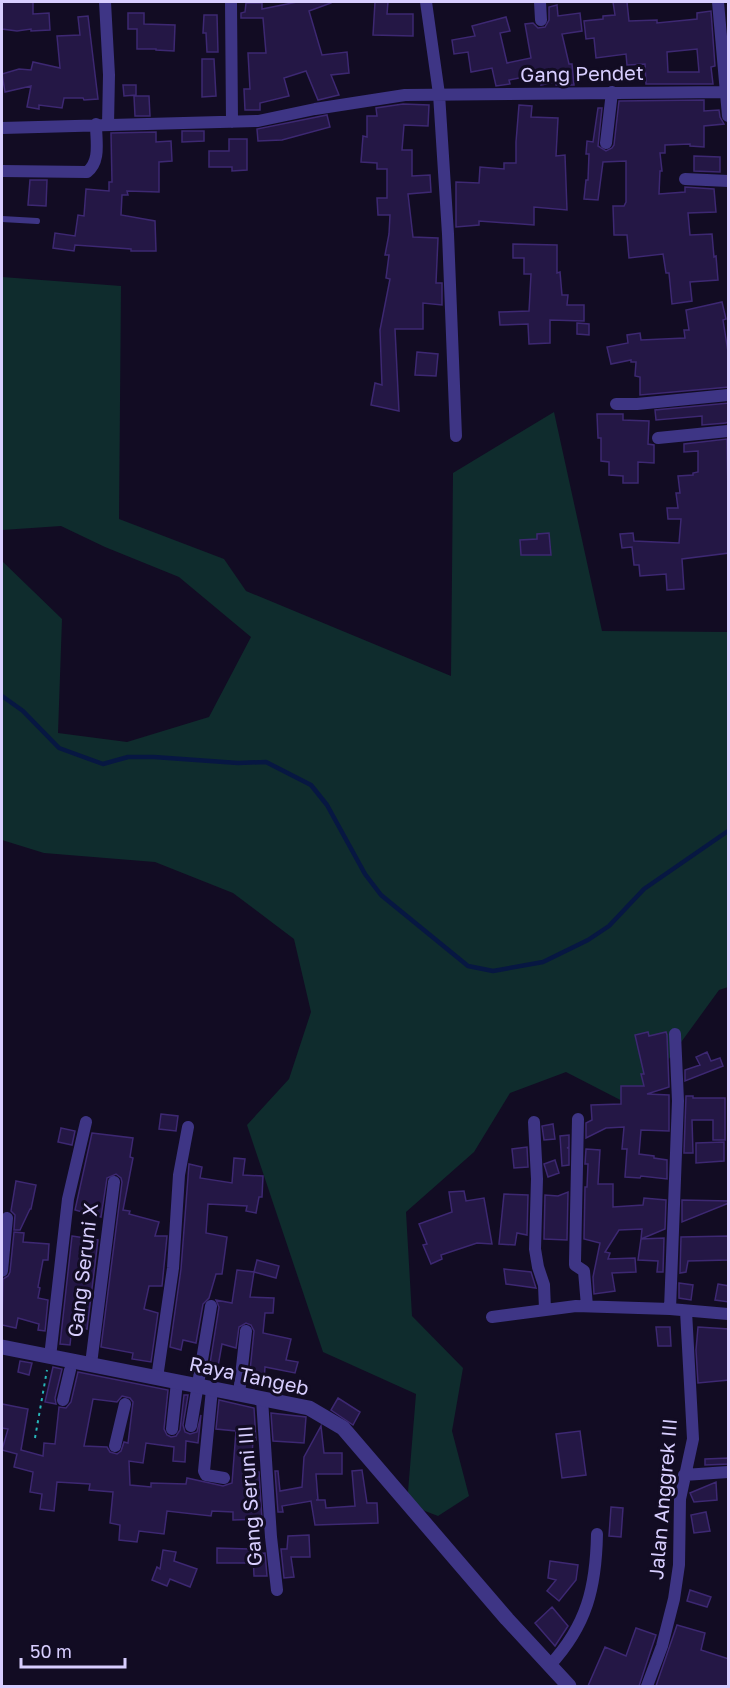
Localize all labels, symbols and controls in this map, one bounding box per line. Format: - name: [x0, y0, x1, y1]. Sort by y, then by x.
- street label: Gang Pendet: [520, 60, 644, 86]
- street label: Gang Seruni X: [62, 1201, 102, 1338]
- street label: Raya Tangeb: [187, 1351, 311, 1399]
- street label: Jalan Anggrek III: [643, 1417, 681, 1581]
- street label: Gang Seruni III: [232, 1425, 266, 1567]
- scale bar: [21, 1631, 124, 1669]
- text: 50 m: [30, 1640, 72, 1662]

